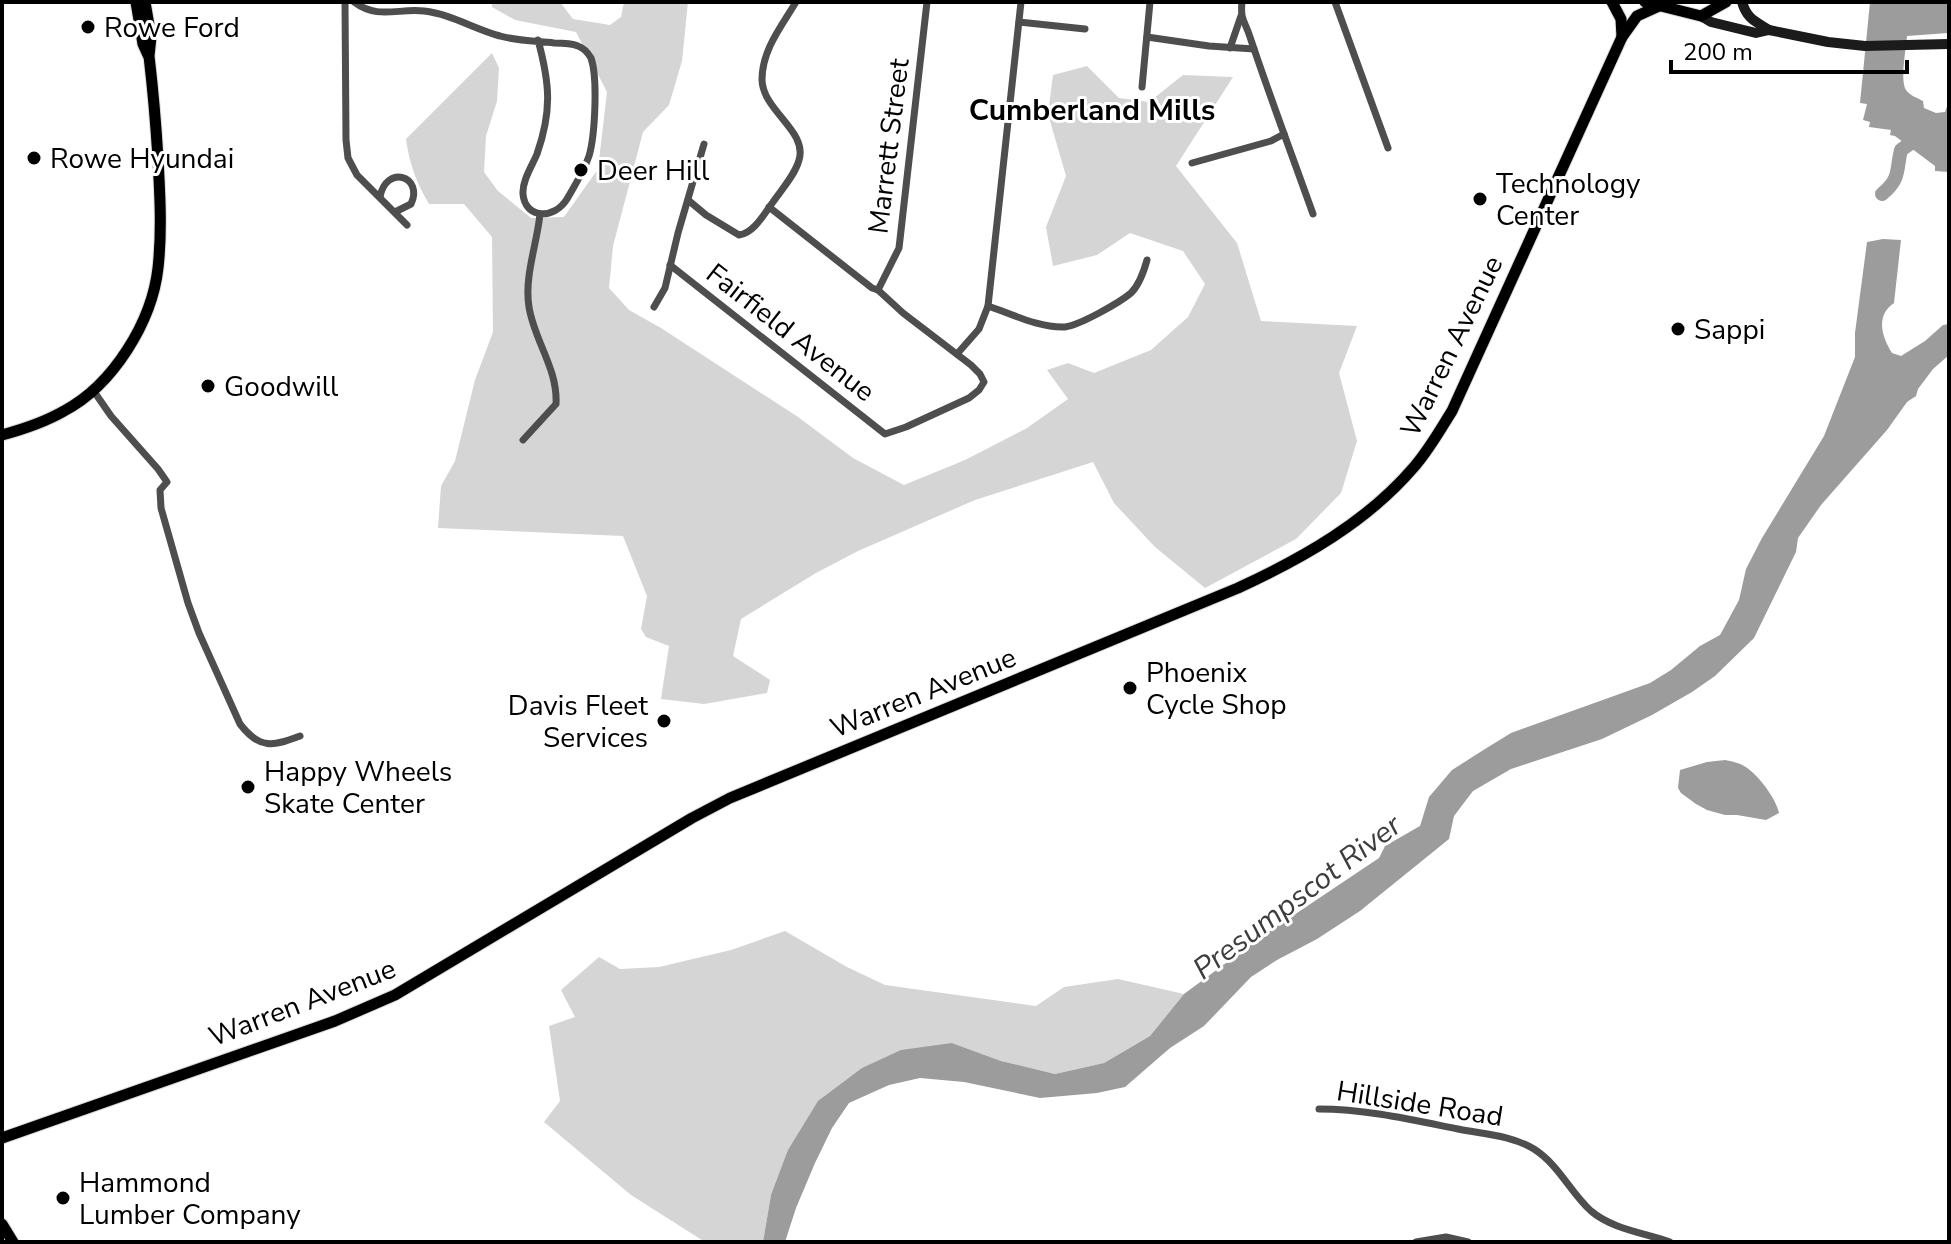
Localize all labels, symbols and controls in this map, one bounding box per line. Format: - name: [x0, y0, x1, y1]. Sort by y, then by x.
- place label: Rowe Ford: [104, 9, 240, 47]
- marker: Rowe Ford: [79, 18, 97, 36]
- scale bar: [1671, 24, 1907, 74]
- text: 200 m: [1683, 36, 1753, 68]
- street label: Marrett Street: [859, 56, 919, 236]
- district label: Cumberland Mills: [969, 90, 1215, 131]
- place label: Rowe Hyundai: [50, 140, 234, 178]
- marker: Rowe Hyundai: [25, 149, 43, 167]
- place label: Deer Hill: [597, 152, 710, 190]
- marker: Deer Hill: [572, 161, 590, 179]
- place label: Technology Center: [1496, 165, 1641, 235]
- marker: Technology Center: [1471, 190, 1489, 208]
- street label: Warren Avenue: [1392, 249, 1512, 443]
- street label: Fairfield Avenue: [698, 255, 883, 411]
- place label: Sappi: [1694, 311, 1765, 349]
- marker: Sappi: [1669, 320, 1687, 338]
- place label: Goodwill: [224, 368, 339, 406]
- marker: Goodwill: [199, 377, 217, 395]
- street label: Warren Avenue: [825, 638, 1022, 747]
- place label: Phoenix Cycle Shop: [1146, 654, 1287, 724]
- marker: Phoenix Cycle Shop: [1121, 679, 1139, 697]
- place label: Davis Fleet Services: [508, 687, 648, 757]
- marker: Davis Fleet Services: [655, 712, 673, 730]
- place label: Happy Wheels Skate Center: [264, 753, 452, 823]
- marker: Happy Wheels Skate Center: [239, 778, 257, 796]
- water label: Presumpscot River: [1185, 805, 1411, 989]
- street label: Warren Avenue: [203, 950, 401, 1056]
- street label: Hillside Road: [1334, 1072, 1506, 1136]
- place label: Hammond Lumber Company: [79, 1164, 301, 1234]
- marker: Hammond Lumber Company: [54, 1189, 72, 1207]

